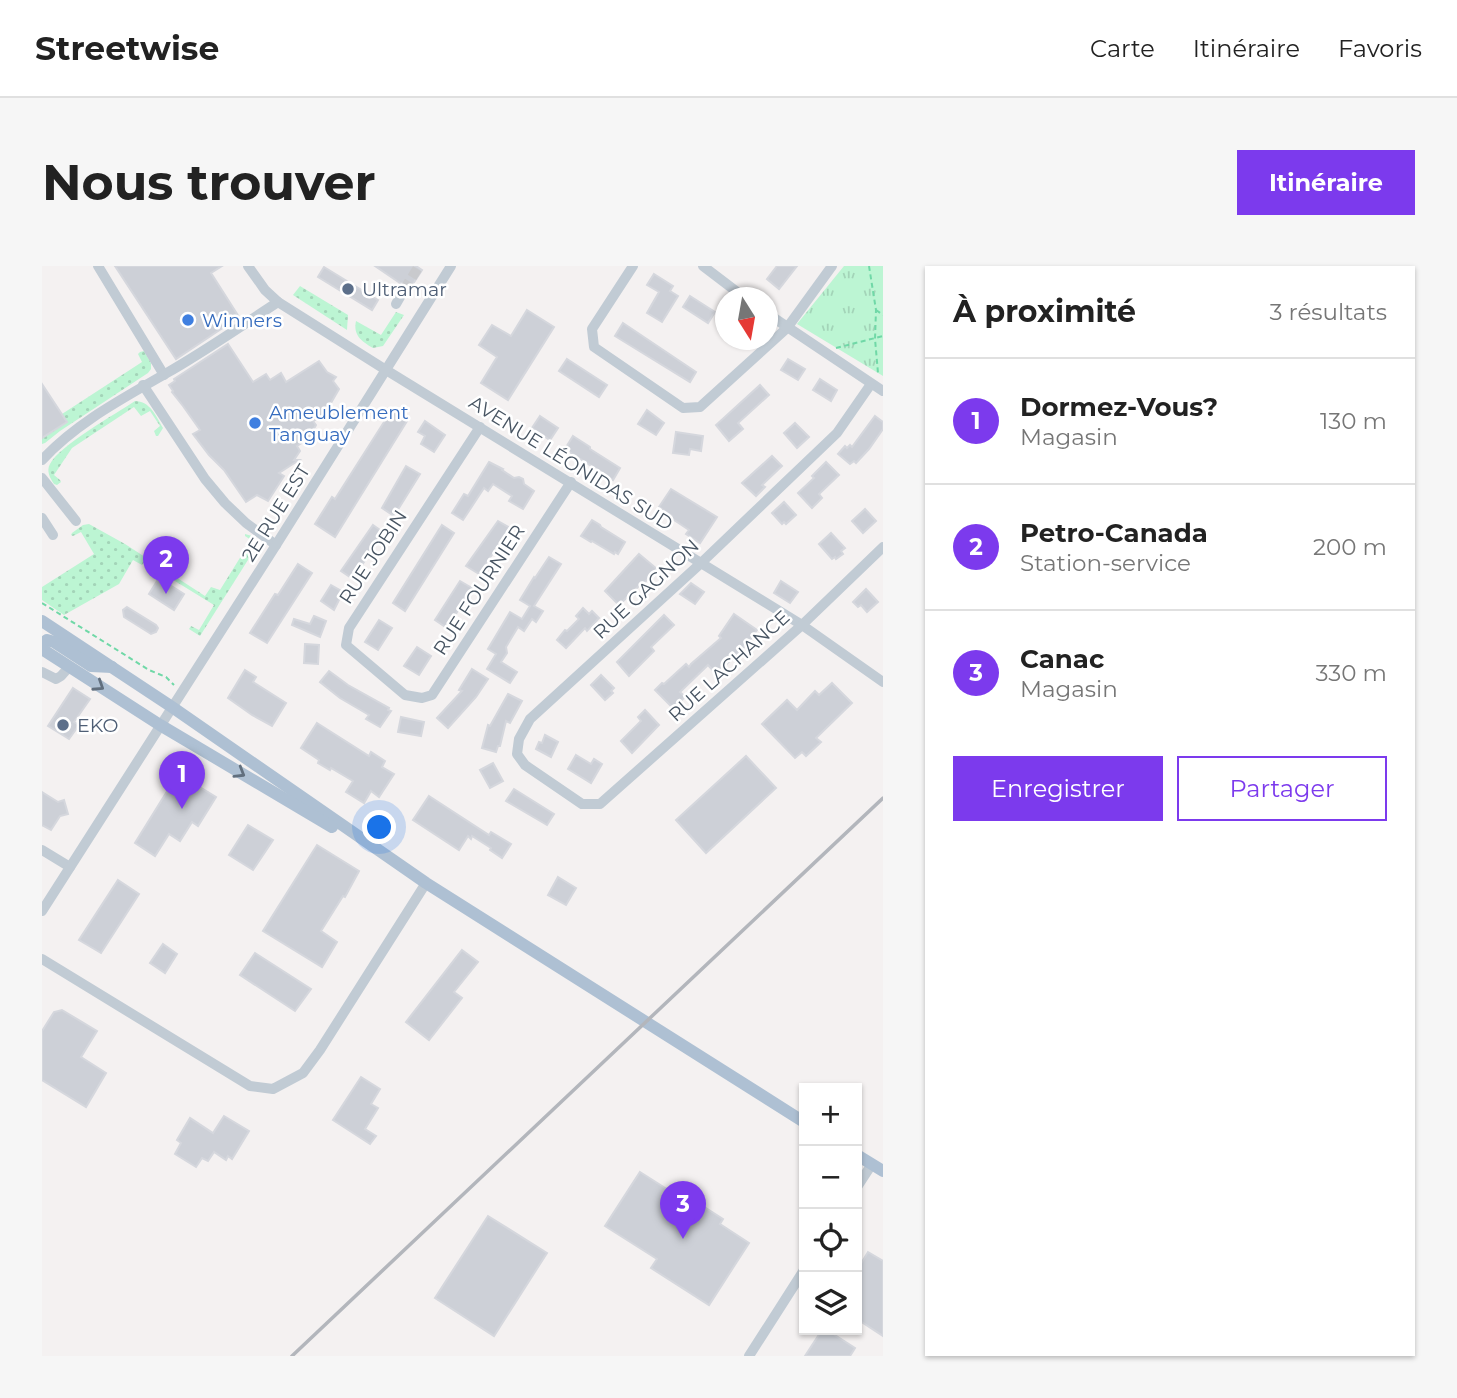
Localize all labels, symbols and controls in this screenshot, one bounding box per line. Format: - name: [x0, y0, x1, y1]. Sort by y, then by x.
- text: Streetwise: [35, 28, 219, 68]
- text: Carte: [1090, 34, 1155, 63]
- text: Itinéraire: [1193, 34, 1300, 63]
- text: Favoris: [1338, 34, 1422, 63]
- button: Itinéraire: [1237, 150, 1415, 215]
- text: Nous trouver: [42, 153, 376, 212]
- place label: Ultramar: [362, 278, 447, 301]
- marker: Ultramar: [340, 281, 356, 297]
- north arrow: [715, 287, 778, 350]
- text: À proximité: [953, 293, 1136, 330]
- text: 3 résultats: [1270, 298, 1387, 326]
- place label: Winners: [202, 309, 282, 332]
- marker: Winners: [180, 312, 196, 328]
- street label: AVENUE LÉONIDAS SUD: [465, 391, 677, 535]
- text: Dormez-Vous?: [1020, 391, 1218, 423]
- place label: Ameublement Tanguay: [269, 401, 409, 446]
- text: 1: [971, 407, 981, 435]
- text: 130 m: [1320, 407, 1387, 435]
- marker: Ameublement Tanguay: [247, 415, 263, 431]
- text: Magasin: [1020, 423, 1118, 451]
- street label: 2E RUE EST: [237, 460, 315, 566]
- street label: RUE JOBIN: [334, 506, 412, 608]
- text: Petro-Canada: [1020, 517, 1208, 549]
- street label: RUE FOURNIER: [428, 521, 530, 659]
- text: 2: [969, 533, 983, 561]
- text: 200 m: [1313, 533, 1387, 561]
- street label: RUE GAGNON: [588, 534, 704, 644]
- pin: 2: [143, 536, 189, 594]
- text: Station-service: [1020, 549, 1191, 577]
- street label: RUE LACHANCE: [664, 606, 794, 726]
- text: Canac: [1020, 643, 1104, 675]
- text: 3: [969, 659, 983, 687]
- text: 330 m: [1316, 659, 1387, 687]
- text: Magasin: [1020, 675, 1118, 703]
- one-way arrow: [92, 678, 105, 691]
- place label: EKO: [77, 714, 118, 737]
- marker: EKO: [55, 717, 71, 733]
- pin: 1: [159, 751, 205, 809]
- button: Enregistrer: [953, 756, 1163, 821]
- button: Partager: [1177, 756, 1387, 821]
- one-way arrow: [232, 764, 245, 777]
- your location: [362, 810, 396, 844]
- map controls: [799, 1083, 862, 1335]
- button: +: [799, 1083, 862, 1146]
- button: −: [799, 1146, 862, 1209]
- pin: 3: [660, 1181, 706, 1239]
- button: locate: [799, 1209, 862, 1272]
- button: layers: [799, 1272, 862, 1335]

